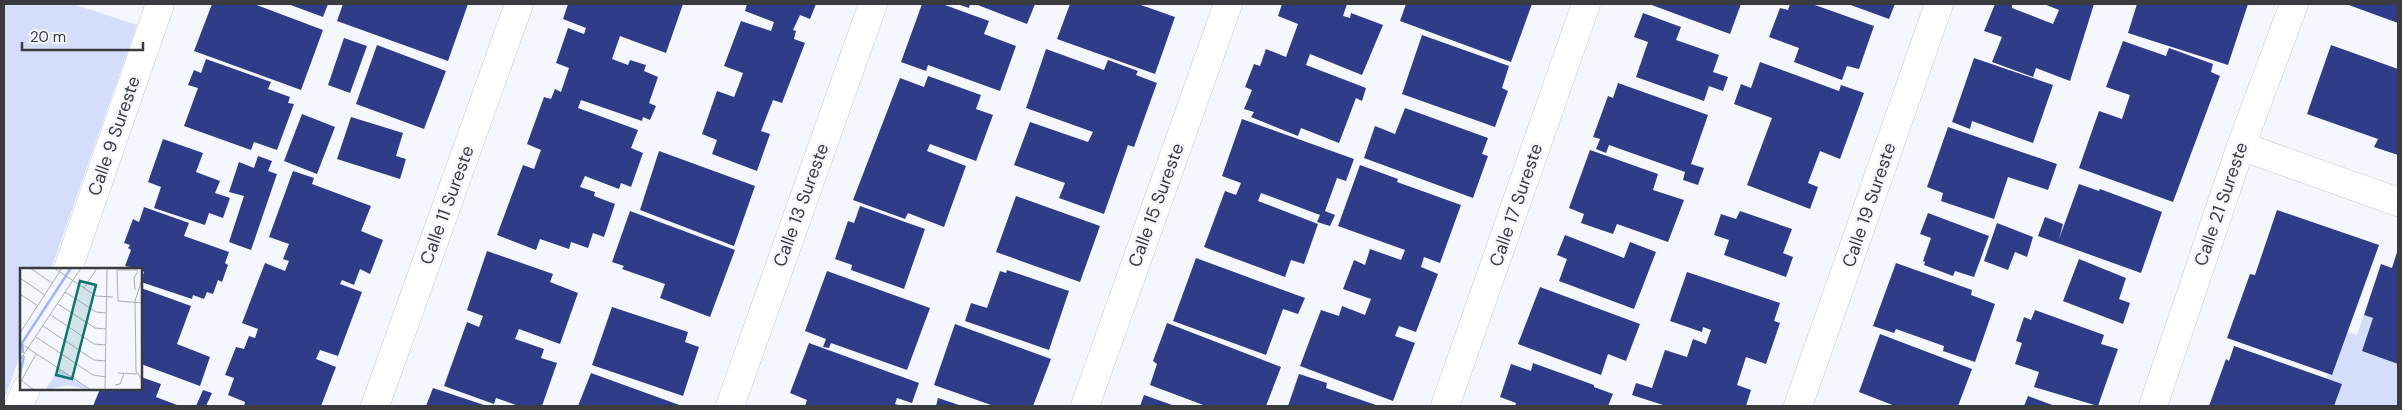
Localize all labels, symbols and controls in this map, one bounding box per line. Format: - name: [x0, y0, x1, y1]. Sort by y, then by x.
- scale bar: [22, 20, 144, 52]
- text: 20 m: [30, 27, 66, 47]
- street label: Calle 9 Sureste: [82, 73, 146, 199]
- street label: Calle 19 Sureste: [1836, 139, 1902, 271]
- street label: Calle 21 Sureste: [2189, 139, 2253, 269]
- street label: Calle 13 Sureste: [768, 140, 834, 270]
- street label: Calle 15 Sureste: [1122, 140, 1190, 270]
- street label: Calle 17 Sureste: [1484, 140, 1548, 270]
- street label: Calle 11 Sureste: [414, 142, 480, 268]
- inset map: [20, 268, 142, 390]

